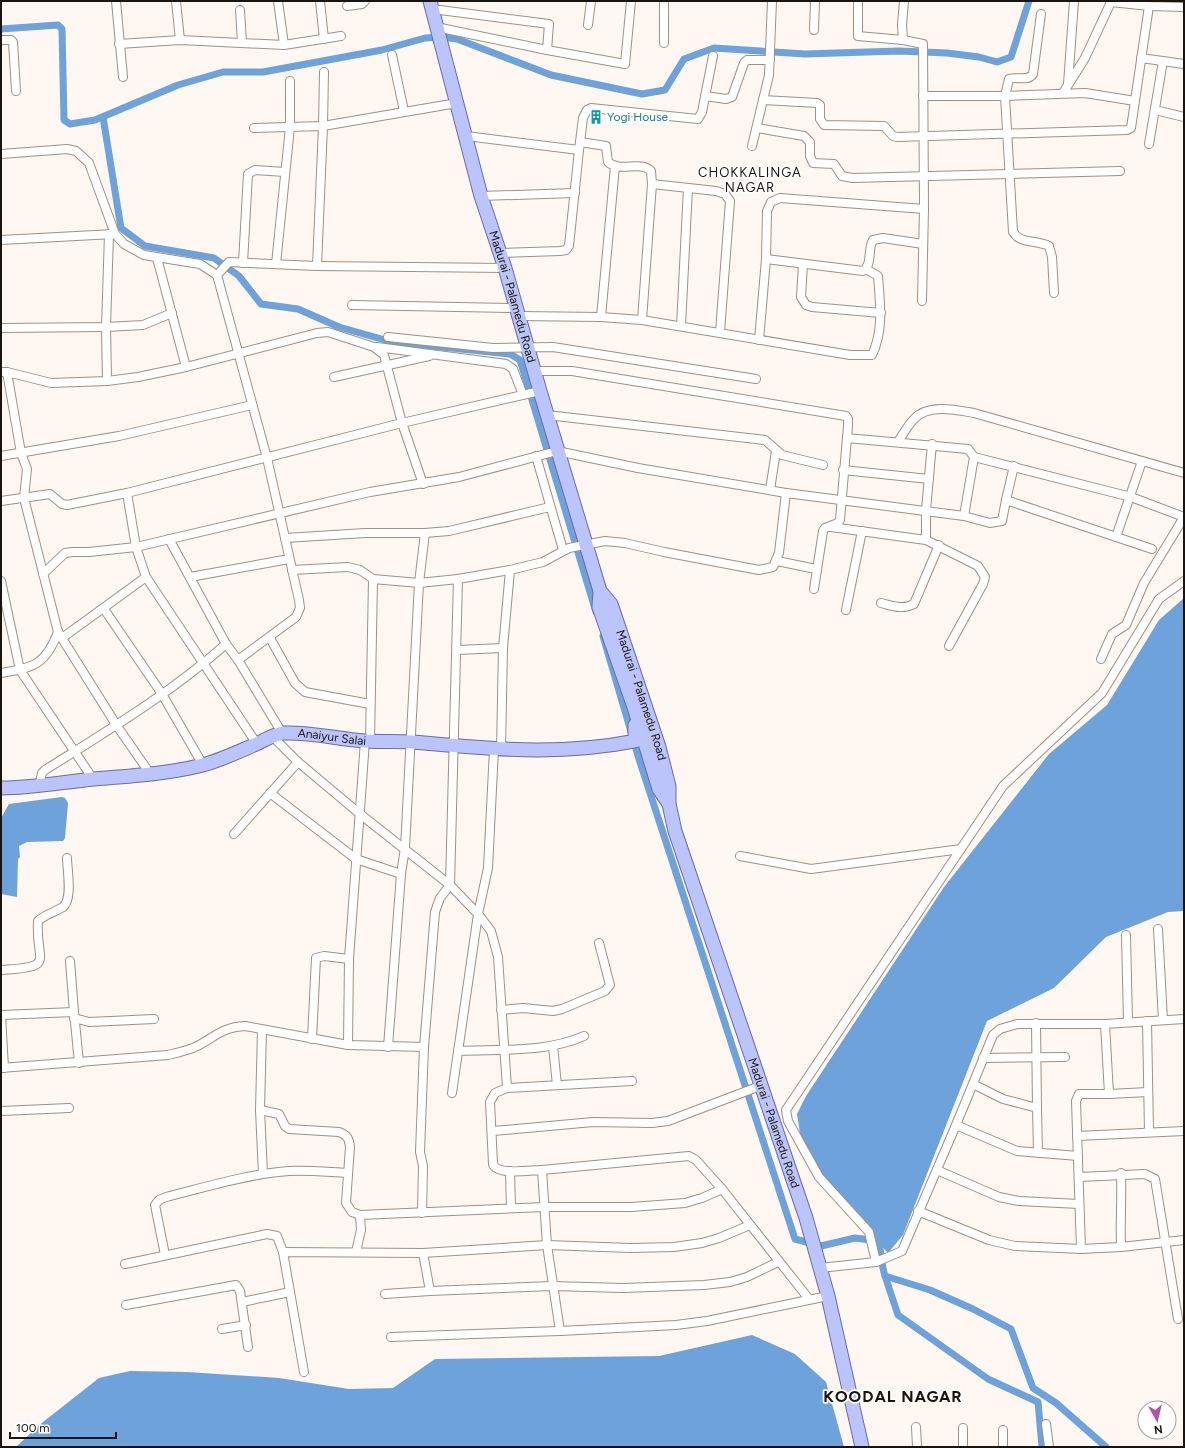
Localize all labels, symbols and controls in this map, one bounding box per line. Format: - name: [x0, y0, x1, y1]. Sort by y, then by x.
- building icon: Yogi House: [588, 109, 604, 125]
- place label: Yogi House: [607, 110, 669, 124]
- district label: CHOKKALINGA NAGAR: [698, 165, 802, 195]
- street label: Madurai - Palamedu Road: [486, 229, 539, 364]
- street label: Madurai - Palamedu Road: [613, 628, 669, 762]
- street label: Anaiyur Salai: [297, 726, 367, 748]
- street label: Madurai - Palamedu Road: [745, 1056, 802, 1190]
- district label: KOODAL NAGAR: [823, 1387, 963, 1406]
- north arrow: [1137, 1400, 1177, 1440]
- scale bar: [10, 1414, 116, 1440]
- text: 100 m: [16, 1421, 50, 1435]
- text: N: [1153, 1422, 1163, 1436]

